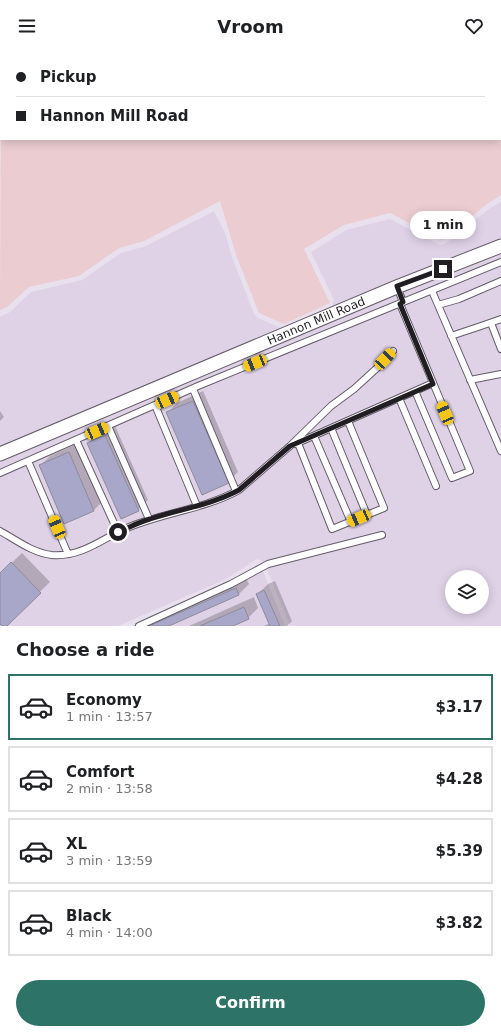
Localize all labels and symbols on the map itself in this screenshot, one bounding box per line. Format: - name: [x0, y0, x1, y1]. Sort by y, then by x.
- callout: 1 min: [410, 211, 476, 239]
- route end: [434, 260, 452, 278]
- street label: Hannon Mill Road: [265, 294, 367, 348]
- car: [372, 346, 398, 372]
- car: [242, 353, 268, 373]
- car: [154, 390, 180, 410]
- car: [435, 400, 455, 426]
- car: [84, 421, 110, 441]
- car: [346, 508, 372, 528]
- car: [47, 514, 67, 540]
- route start: [109, 523, 127, 541]

